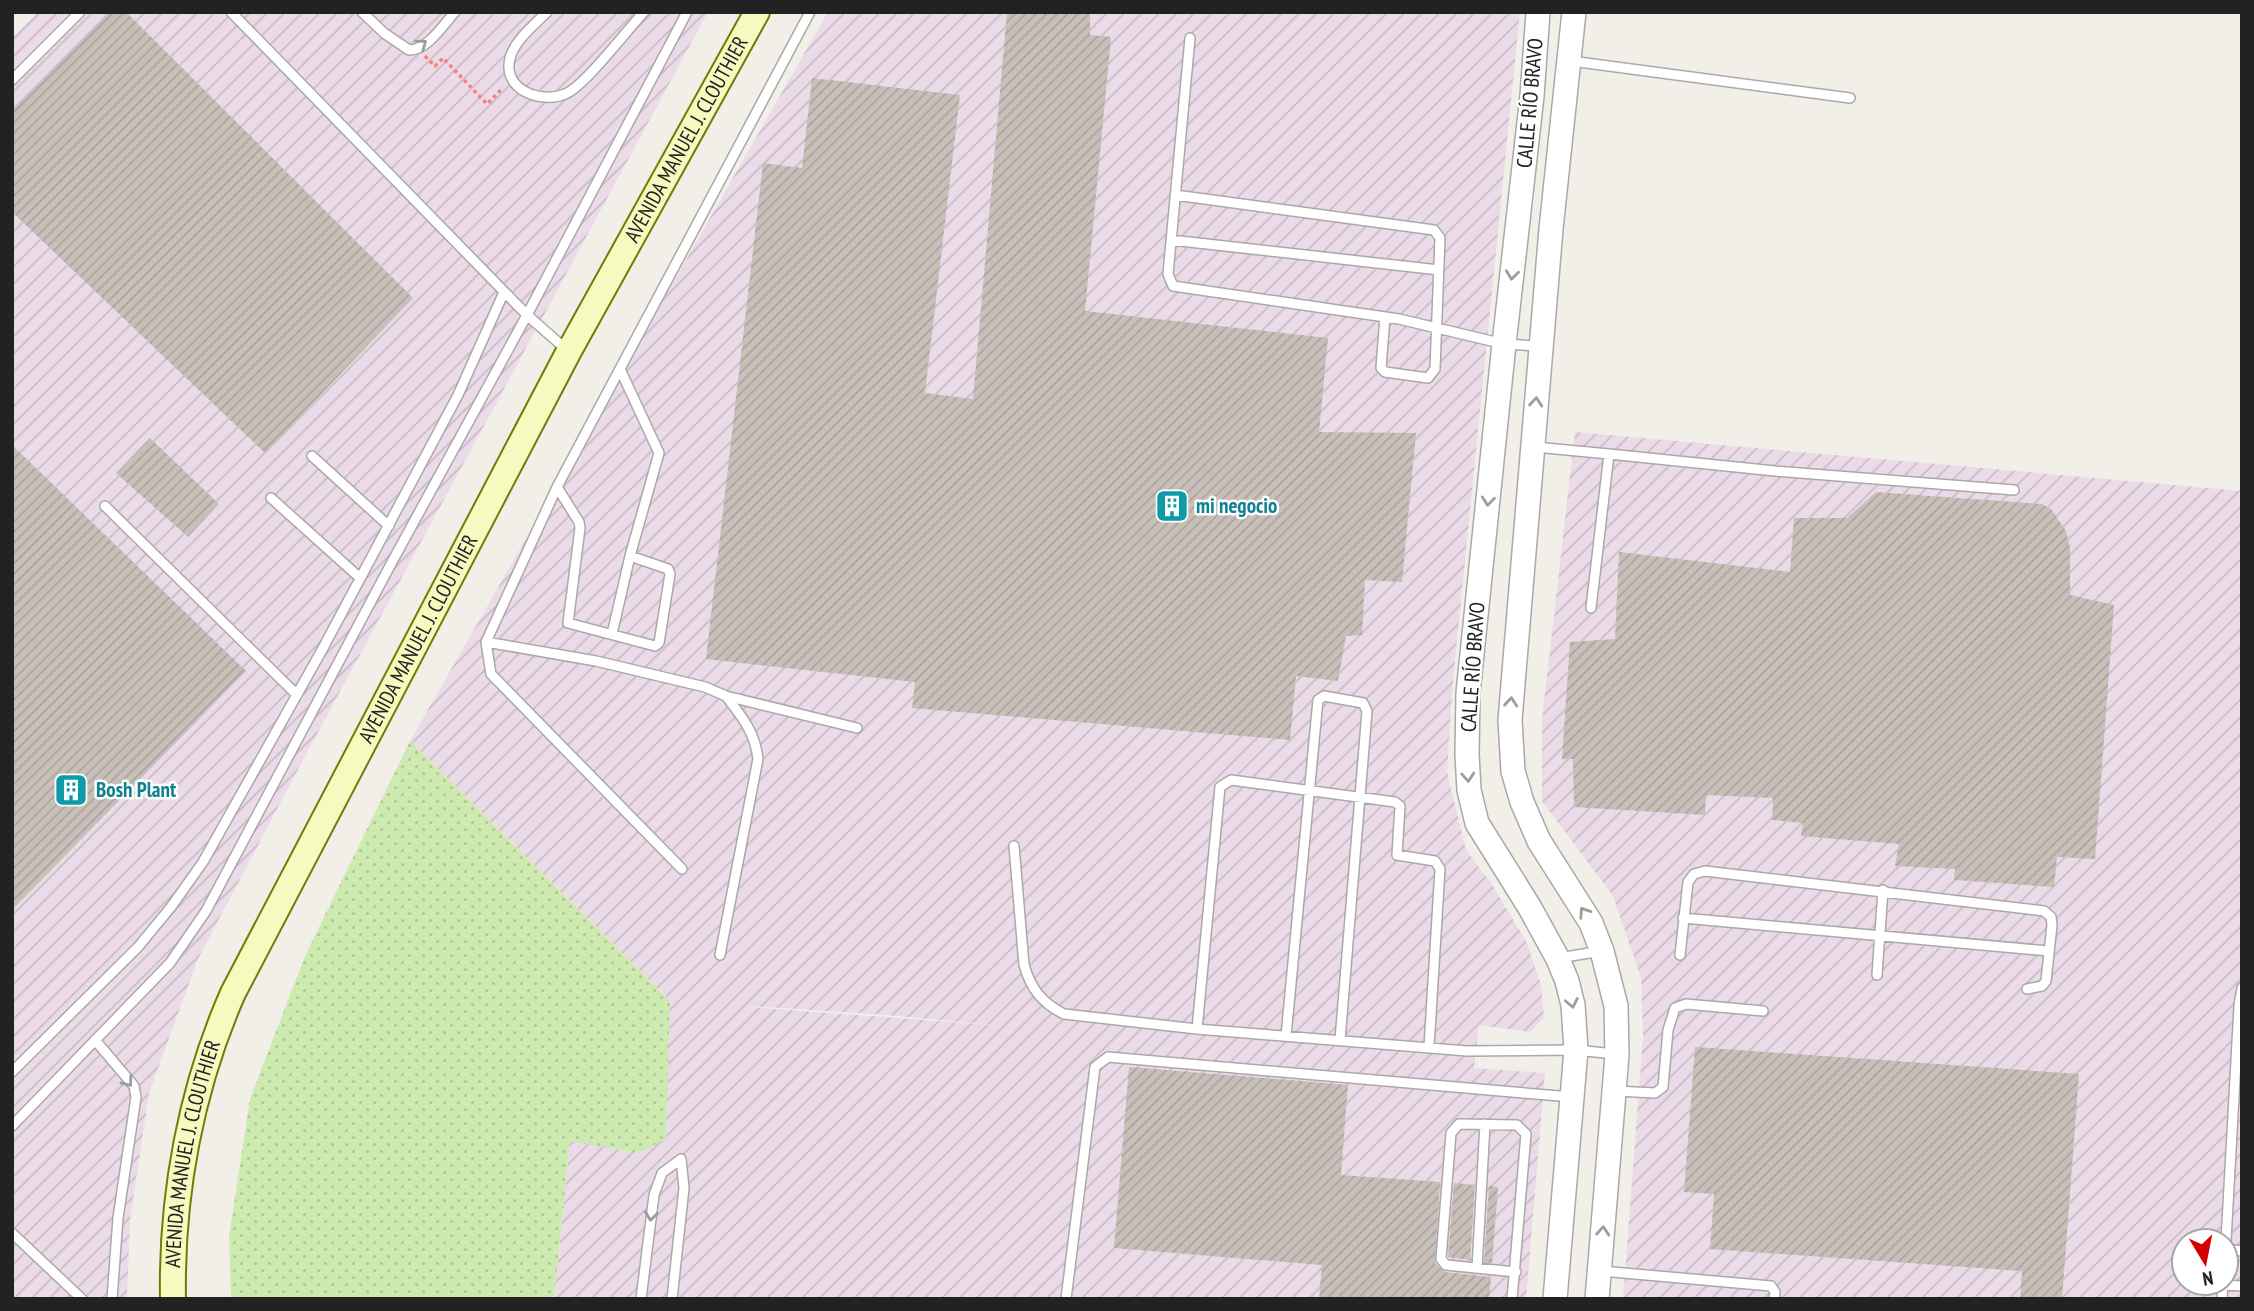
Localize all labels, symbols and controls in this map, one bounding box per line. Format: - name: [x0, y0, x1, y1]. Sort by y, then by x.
- street label: AVENIDA MANUEL J. CLOUTHIER: [618, 31, 754, 247]
- street label: CALLE RÍO BRAVO: [1510, 37, 1549, 169]
- one-way arrow: [415, 40, 427, 52]
- one-way arrow: [1505, 269, 1520, 281]
- one-way arrow: [1528, 396, 1543, 407]
- building icon: mi negocio: [1153, 487, 1191, 525]
- place label: mi negocio: [1196, 492, 1277, 519]
- one-way arrow: [1481, 496, 1496, 507]
- street label: AVENIDA MANUEL J. CLOUTHIER: [352, 530, 484, 747]
- street label: CALLE RÍO BRAVO: [1454, 601, 1491, 733]
- one-way arrow: [1503, 696, 1518, 707]
- building icon: Bosh Plant: [52, 771, 90, 809]
- one-way arrow: [1460, 772, 1475, 783]
- place label: Bosh Plant: [96, 776, 176, 803]
- one-way arrow: [1579, 907, 1592, 920]
- one-way arrow: [1563, 997, 1578, 1009]
- street label: AVENIDA MANUEL J. CLOUTHIER: [159, 1036, 226, 1268]
- one-way arrow: [120, 1074, 133, 1086]
- one-way arrow: [644, 1210, 659, 1222]
- one-way arrow: [1595, 1225, 1610, 1236]
- north arrow: [2170, 1227, 2240, 1297]
- text: N: [2201, 1266, 2215, 1291]

